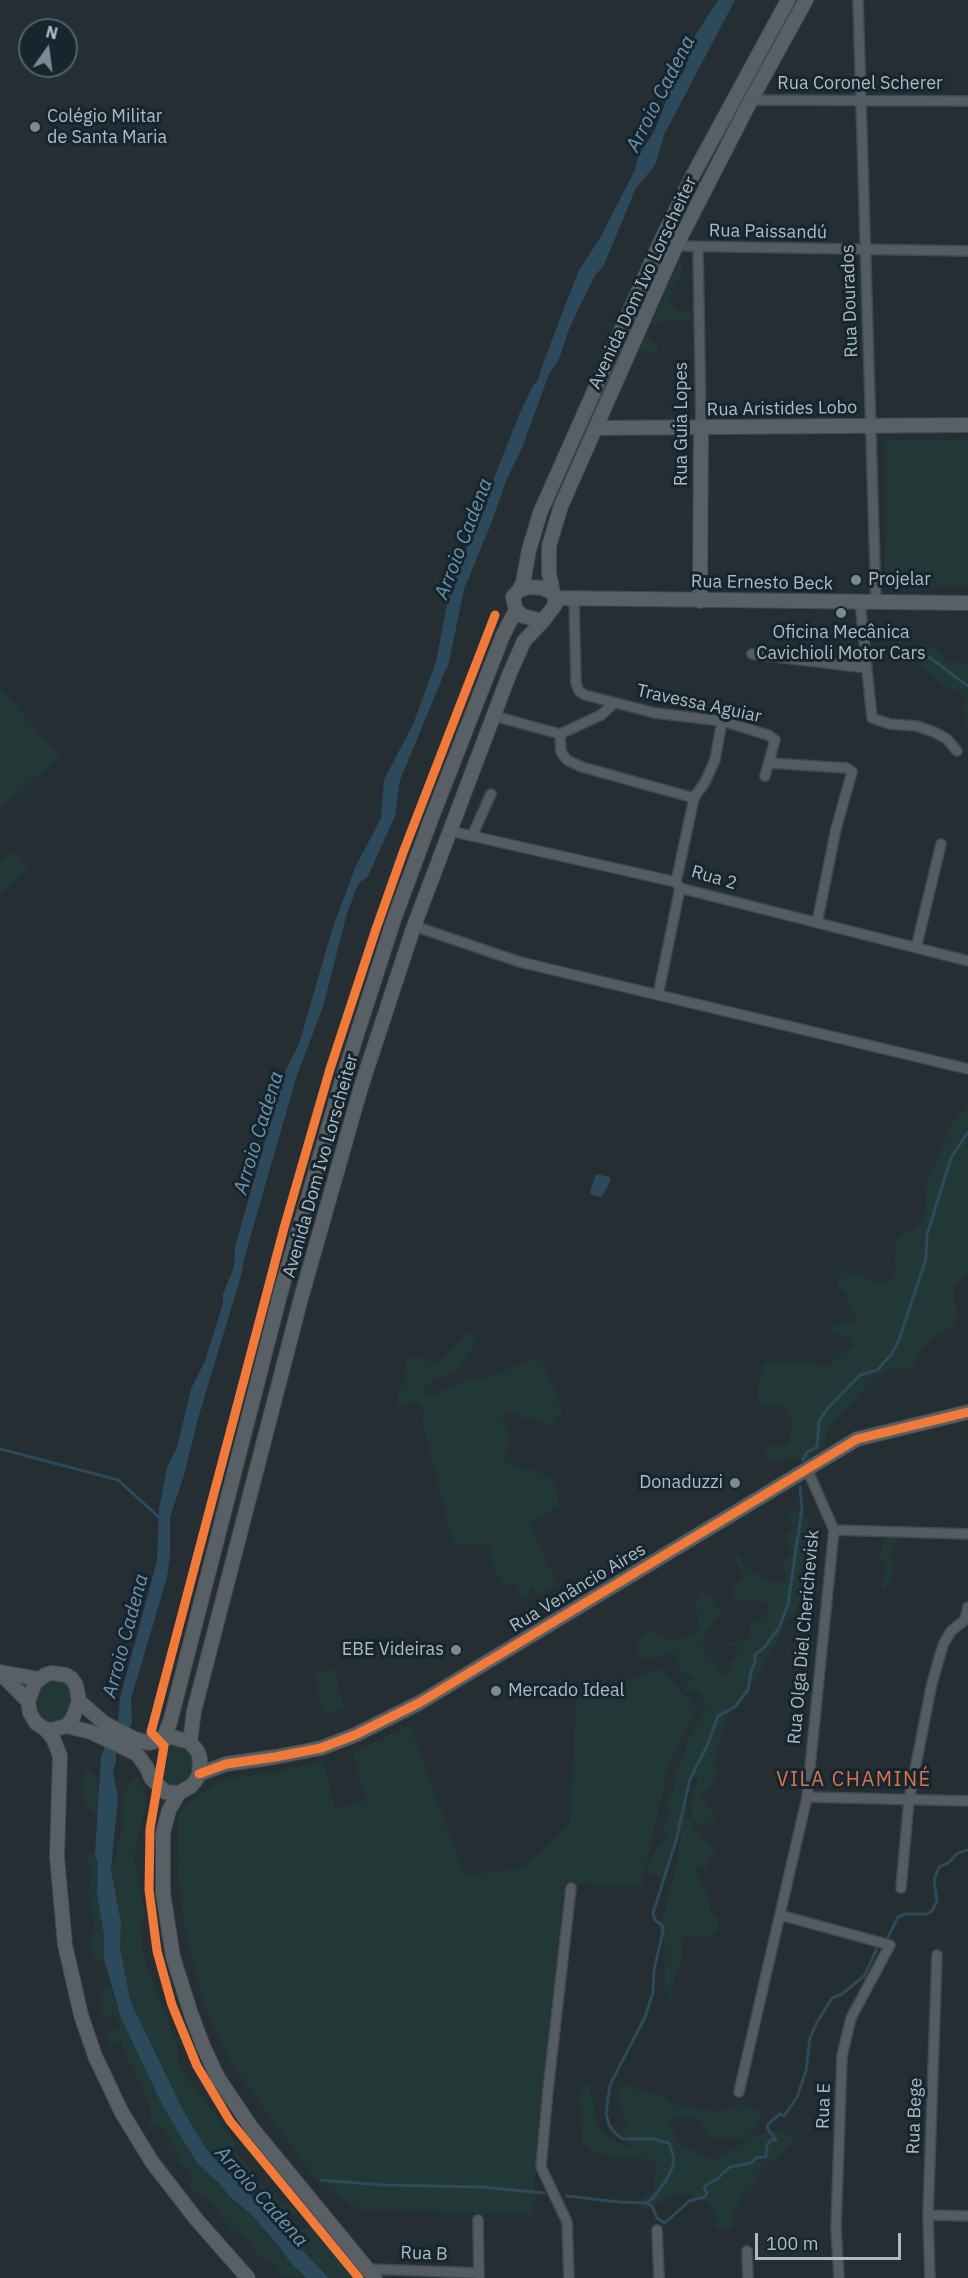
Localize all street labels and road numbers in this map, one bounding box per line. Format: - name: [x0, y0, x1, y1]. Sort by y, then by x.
- street label: Rua Coronel Scherer: [777, 73, 943, 95]
- street label: Avenida Dom Ivo Lorscheiter: [584, 173, 702, 393]
- street label: Rua Paissandú: [709, 220, 827, 244]
- street label: Rua Dourados: [837, 244, 863, 358]
- street label: Rua Guia Lopes: [671, 362, 693, 486]
- street label: Rua Aristides Lobo: [707, 397, 857, 421]
- street label: Rua Ernesto Beck: [691, 571, 833, 595]
- street label: Travessa Aguiar: [635, 680, 763, 728]
- street label: Rua 2: [689, 861, 739, 895]
- street label: Avenida Dom Ivo Lorscheiter: [279, 1052, 363, 1280]
- street label: Rua Olga Diel Cherichevisk: [784, 1529, 824, 1745]
- street label: Rua Venâncio Aires: [506, 1539, 650, 1637]
- street label: Rua Bege: [903, 2077, 927, 2155]
- street label: Rua E: [812, 2083, 836, 2129]
- street label: Rua B: [400, 2242, 448, 2266]

